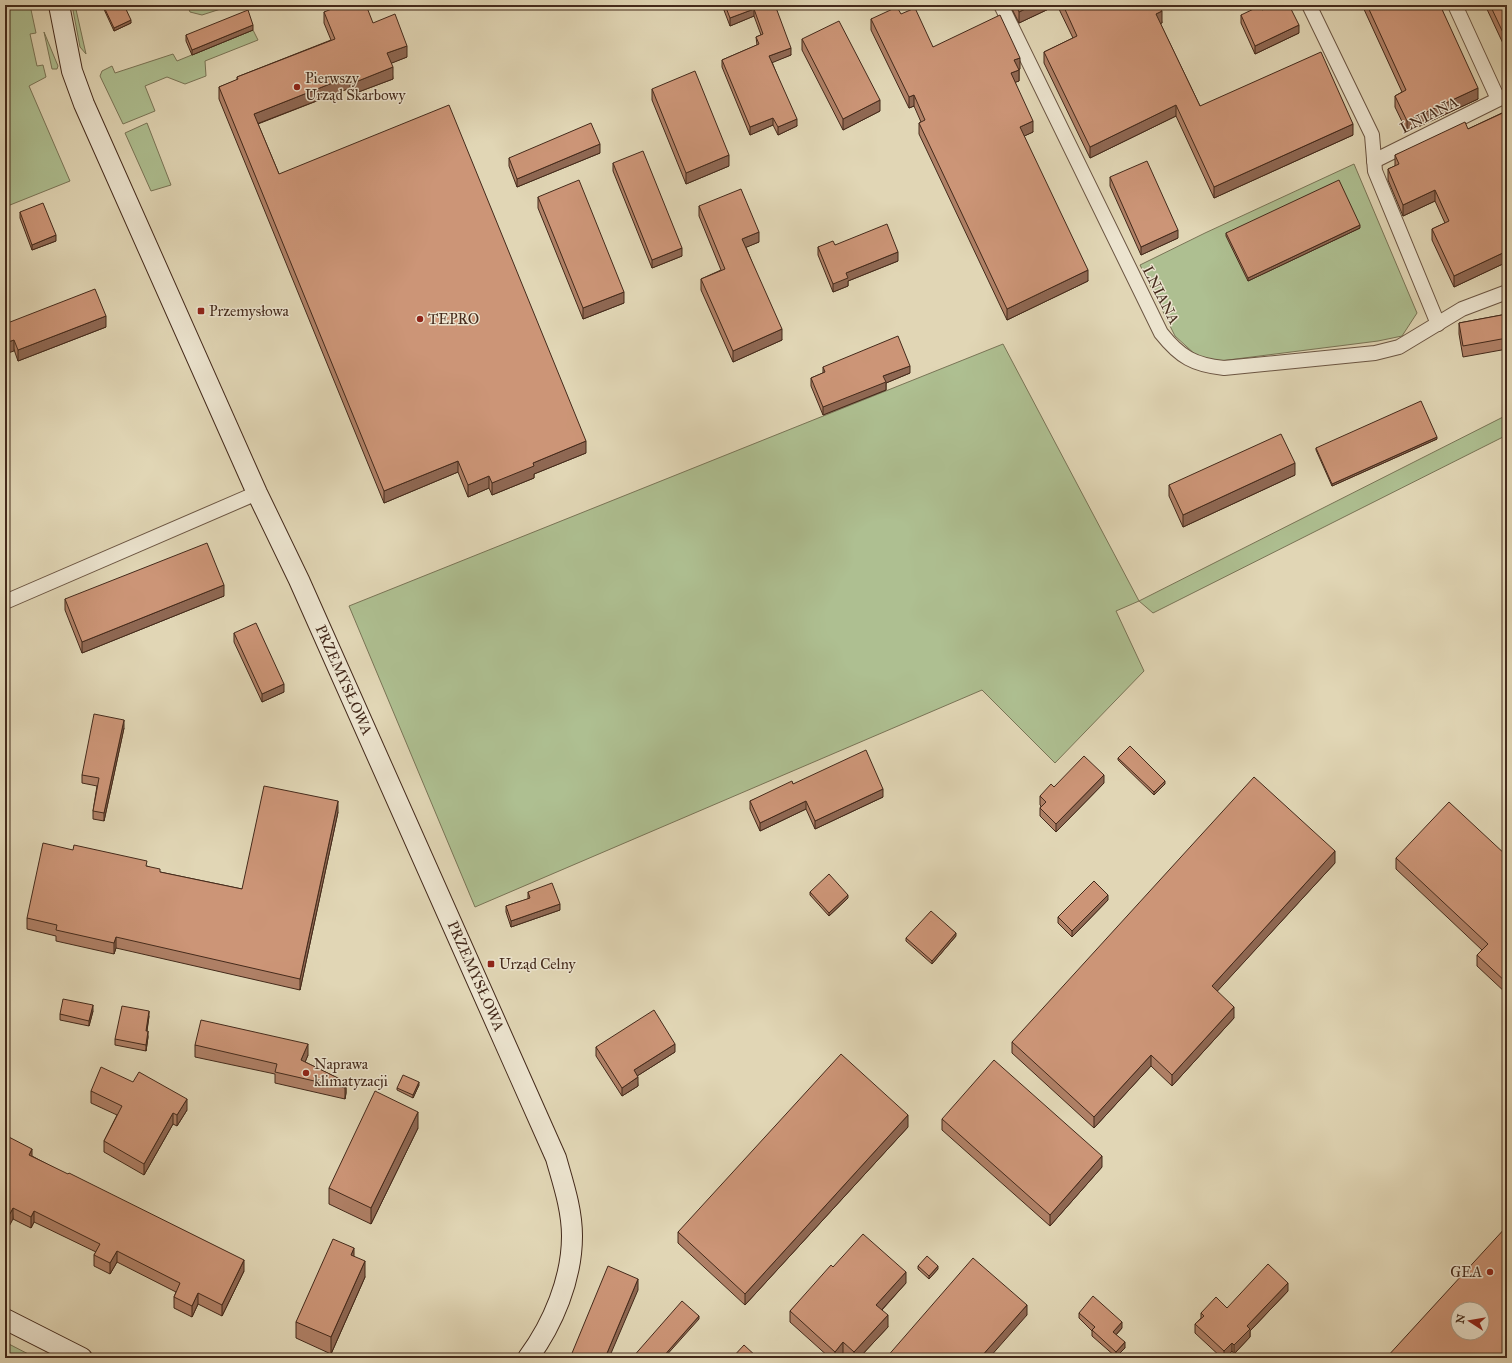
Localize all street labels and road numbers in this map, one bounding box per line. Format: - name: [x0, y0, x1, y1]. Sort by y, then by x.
- street label: LNIANA: [1397, 93, 1461, 137]
- street label: LNIANA: [1139, 263, 1183, 327]
- street label: PRZEMYSŁOWA: [312, 622, 376, 738]
- street label: PRZEMYSŁOWA: [444, 918, 508, 1034]

